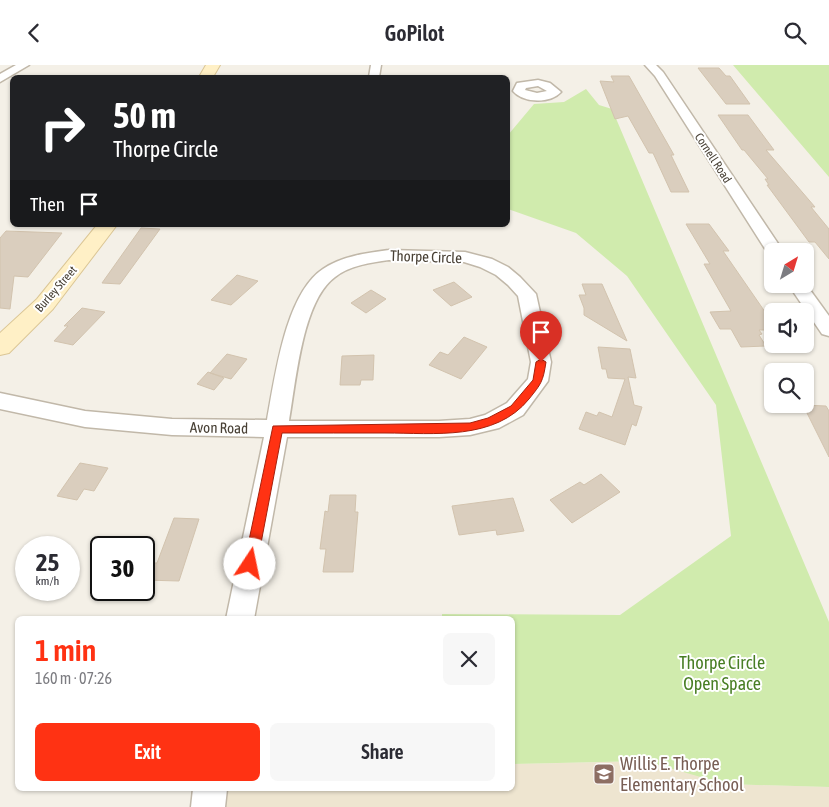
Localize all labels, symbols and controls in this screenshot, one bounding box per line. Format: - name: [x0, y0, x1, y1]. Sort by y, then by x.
- icon: back: [20, 19, 48, 47]
- icon: search: [781, 19, 809, 47]
- text: GoPilot: [385, 20, 444, 46]
- icon: right: [30, 95, 95, 160]
- text: 50 m: [113, 95, 176, 135]
- street label: Cornell Road: [692, 130, 734, 186]
- text: Thorpe Circle: [113, 136, 218, 162]
- icon: arrive: [75, 190, 103, 218]
- text: Then: [30, 193, 65, 215]
- north arrow: [764, 243, 814, 293]
- map controls: [764, 243, 814, 413]
- street label: Thorpe Circle: [390, 247, 462, 266]
- street label: Burley Street: [32, 263, 80, 315]
- button: sound: [764, 303, 814, 353]
- pin: [520, 311, 562, 362]
- icon: arrive: [527, 318, 555, 346]
- button: search: [764, 363, 814, 413]
- street label: Avon Road: [190, 418, 248, 437]
- speed limit sign: 30: [90, 536, 155, 601]
- position arrow: [223, 537, 275, 589]
- text: 25: [36, 548, 59, 576]
- text: km/h: [36, 574, 59, 588]
- text: 1 min: [35, 633, 96, 667]
- button: close: [443, 633, 495, 685]
- park label: Thorpe Circle Open Space: [679, 652, 765, 694]
- text: 160 m · 07:26: [35, 669, 112, 687]
- button: Exit: [35, 723, 260, 781]
- button: Share: [270, 723, 495, 781]
- place label: Willis E. Thorpe Elementary School: [620, 753, 744, 795]
- school or university icon: Willis E. Thorpe Elementary School: [592, 762, 616, 786]

